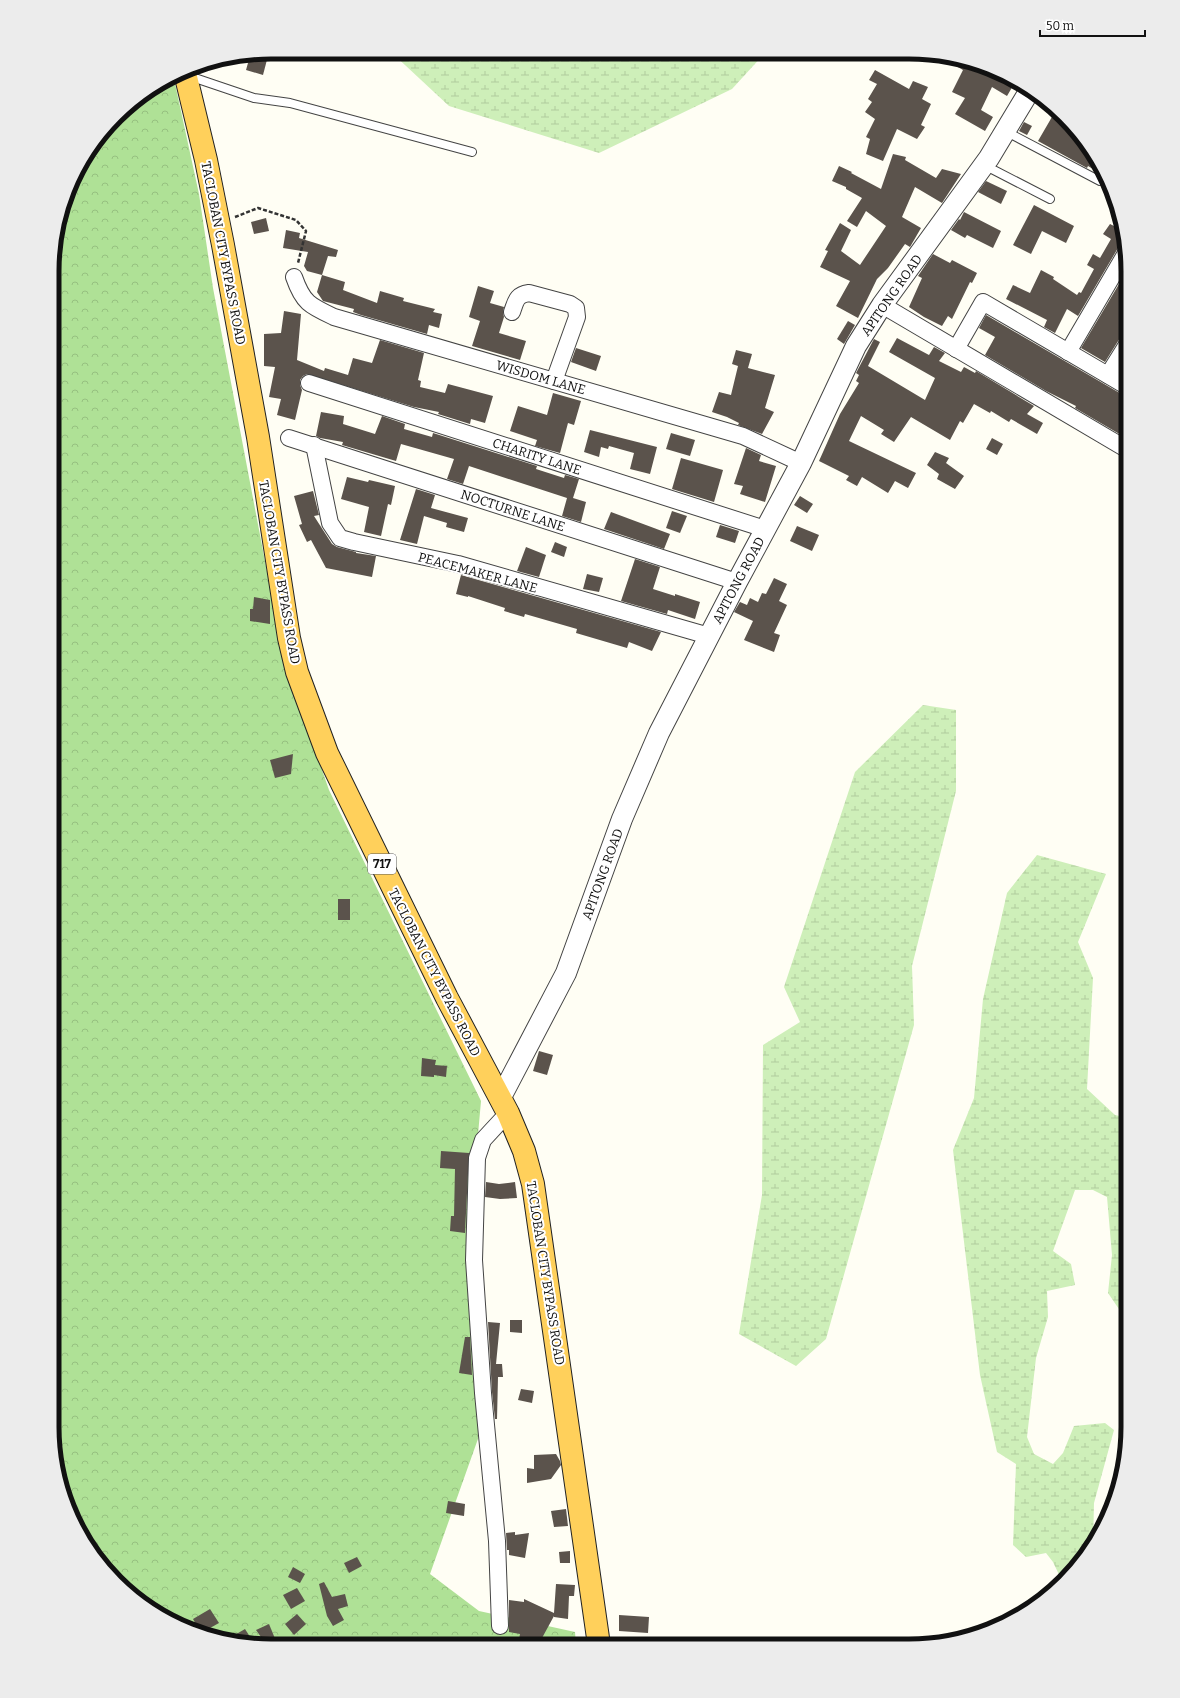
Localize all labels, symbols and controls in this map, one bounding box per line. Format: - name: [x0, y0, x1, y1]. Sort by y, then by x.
- scale bar: [1040, 12, 1145, 38]
- text: 50 m: [1046, 19, 1075, 33]
- street label: TACLOBAN CITY BYPASS ROAD: [198, 160, 249, 346]
- street label: APITONG ROAD: [858, 252, 925, 339]
- street label: WISDOM LANE: [494, 358, 587, 397]
- street label: CHARITY LANE: [491, 435, 583, 478]
- street label: TACLOBAN CITY BYPASS ROAD: [256, 479, 303, 665]
- street label: NOCTURNE LANE: [459, 487, 567, 534]
- street label: APITONG ROAD: [709, 534, 768, 626]
- street label: PEACEMAKER LANE: [417, 549, 539, 596]
- street label: APITONG ROAD: [579, 827, 626, 922]
- road number: 717: [368, 854, 396, 874]
- street label: TACLOBAN CITY BYPASS ROAD: [386, 886, 484, 1059]
- street label: TACLOBAN CITY BYPASS ROAD: [524, 1180, 567, 1366]

